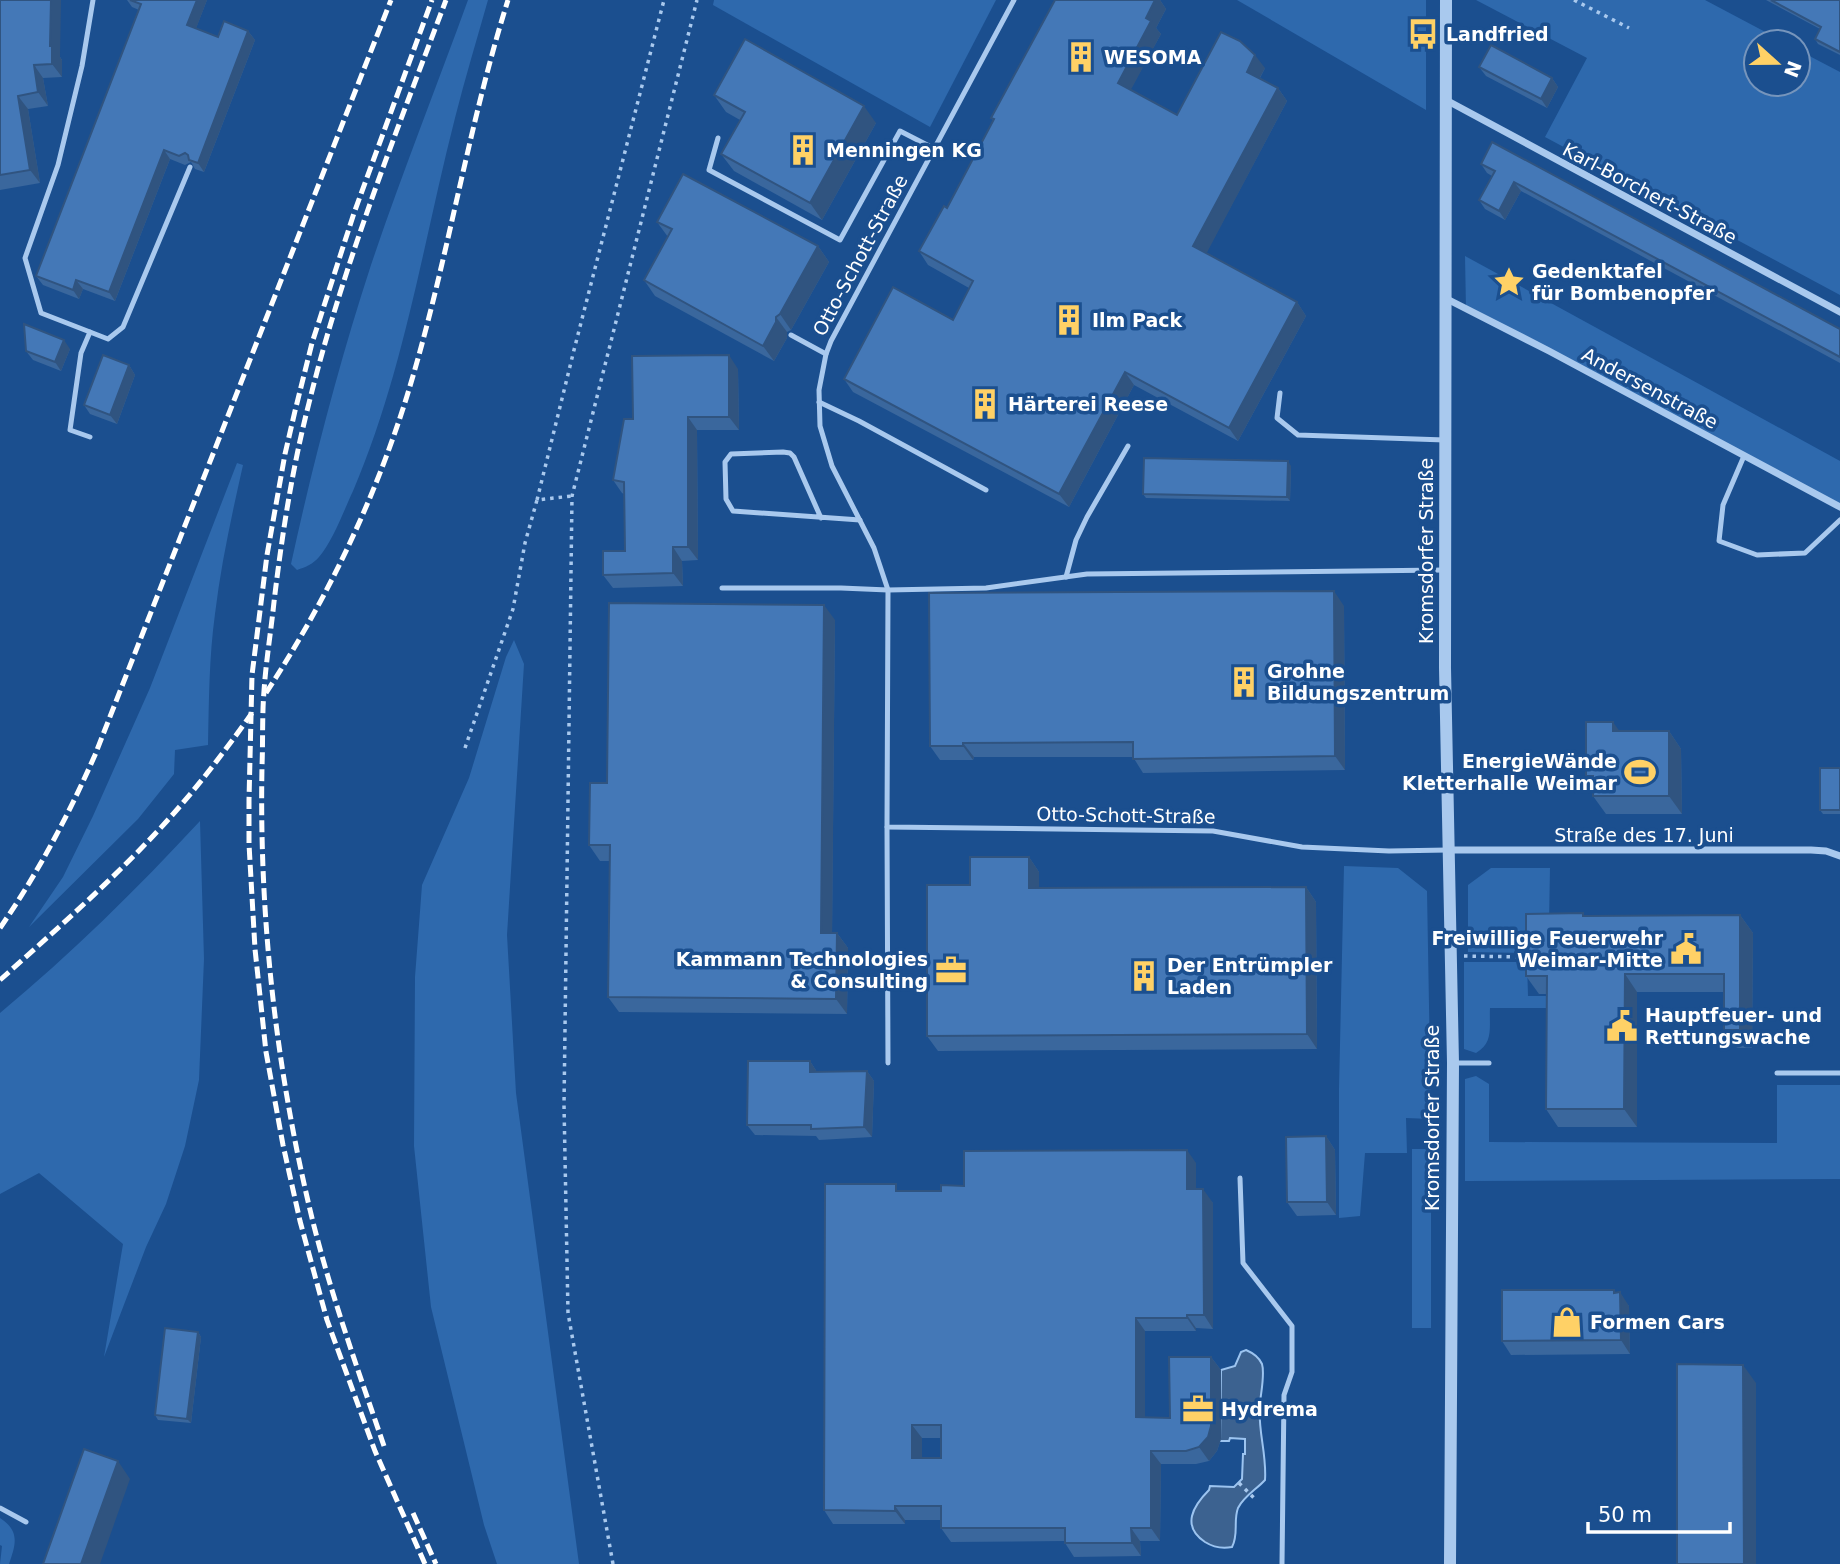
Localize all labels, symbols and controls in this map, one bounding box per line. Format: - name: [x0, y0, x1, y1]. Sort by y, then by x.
- bus stop icon: Landfried: [1406, 17, 1440, 51]
- place label: Landfried: [1446, 23, 1549, 45]
- north arrow: [1742, 28, 1812, 98]
- building icon: WESOMA: [1064, 40, 1098, 74]
- place label: WESOMA: [1104, 46, 1202, 68]
- text: N: [1780, 58, 1806, 80]
- building icon: Menningen KG: [786, 133, 820, 167]
- street label: Karl-Borchert-Straße: [1559, 138, 1741, 248]
- place label: Menningen KG: [826, 139, 982, 161]
- street label: Otto-Schott-Straße: [808, 171, 912, 339]
- place label: Gedenktafel für Bombenopfer: [1532, 260, 1715, 304]
- place icon: Gedenktafel für Bombenopfer: [1492, 265, 1526, 299]
- building icon: Ilm Pack: [1052, 303, 1086, 337]
- place label: Ilm Pack: [1092, 309, 1182, 331]
- street label: Andersenstraße: [1578, 343, 1722, 433]
- building icon: Härterei Reese: [968, 387, 1002, 421]
- place label: Härterei Reese: [1008, 393, 1168, 415]
- street label: Kromsdorfer Straße: [1415, 458, 1437, 644]
- place label: Grohne Bildungszentrum: [1267, 660, 1449, 704]
- building icon: Grohne Bildungszentrum: [1227, 665, 1261, 699]
- place label: EnergieWände Kletterhalle Weimar: [1402, 750, 1618, 794]
- sports icon: EnergieWände Kletterhalle Weimar: [1623, 755, 1657, 789]
- street label: Otto-Schott-Straße: [1036, 802, 1216, 828]
- street label: Straße des 17. Juni: [1554, 824, 1734, 846]
- place label: Freiwillige Feuerwehr Weimar-Mitte: [1432, 927, 1664, 971]
- public building icon: Freiwillige Feuerwehr Weimar-Mitte: [1669, 932, 1703, 966]
- place label: Kammann Technologies & Consulting: [676, 948, 928, 992]
- office icon: Kammann Technologies & Consulting: [934, 953, 968, 987]
- place label: Der Entrümpler Laden: [1167, 954, 1333, 998]
- building icon: Der Entrümpler Laden: [1127, 959, 1161, 993]
- place label: Hauptfeuer- und Rettungswache: [1645, 1004, 1822, 1048]
- public building icon: Hauptfeuer- und Rettungswache: [1605, 1009, 1639, 1043]
- street label: Kromsdorfer Straße: [1421, 1025, 1443, 1211]
- shop icon: Formen Cars: [1550, 1305, 1584, 1339]
- place label: Formen Cars: [1590, 1311, 1725, 1333]
- office icon: Hydrema: [1181, 1392, 1215, 1426]
- place label: Hydrema: [1221, 1398, 1318, 1420]
- scale bar: [1588, 1490, 1730, 1534]
- text: 50 m: [1598, 1503, 1652, 1527]

